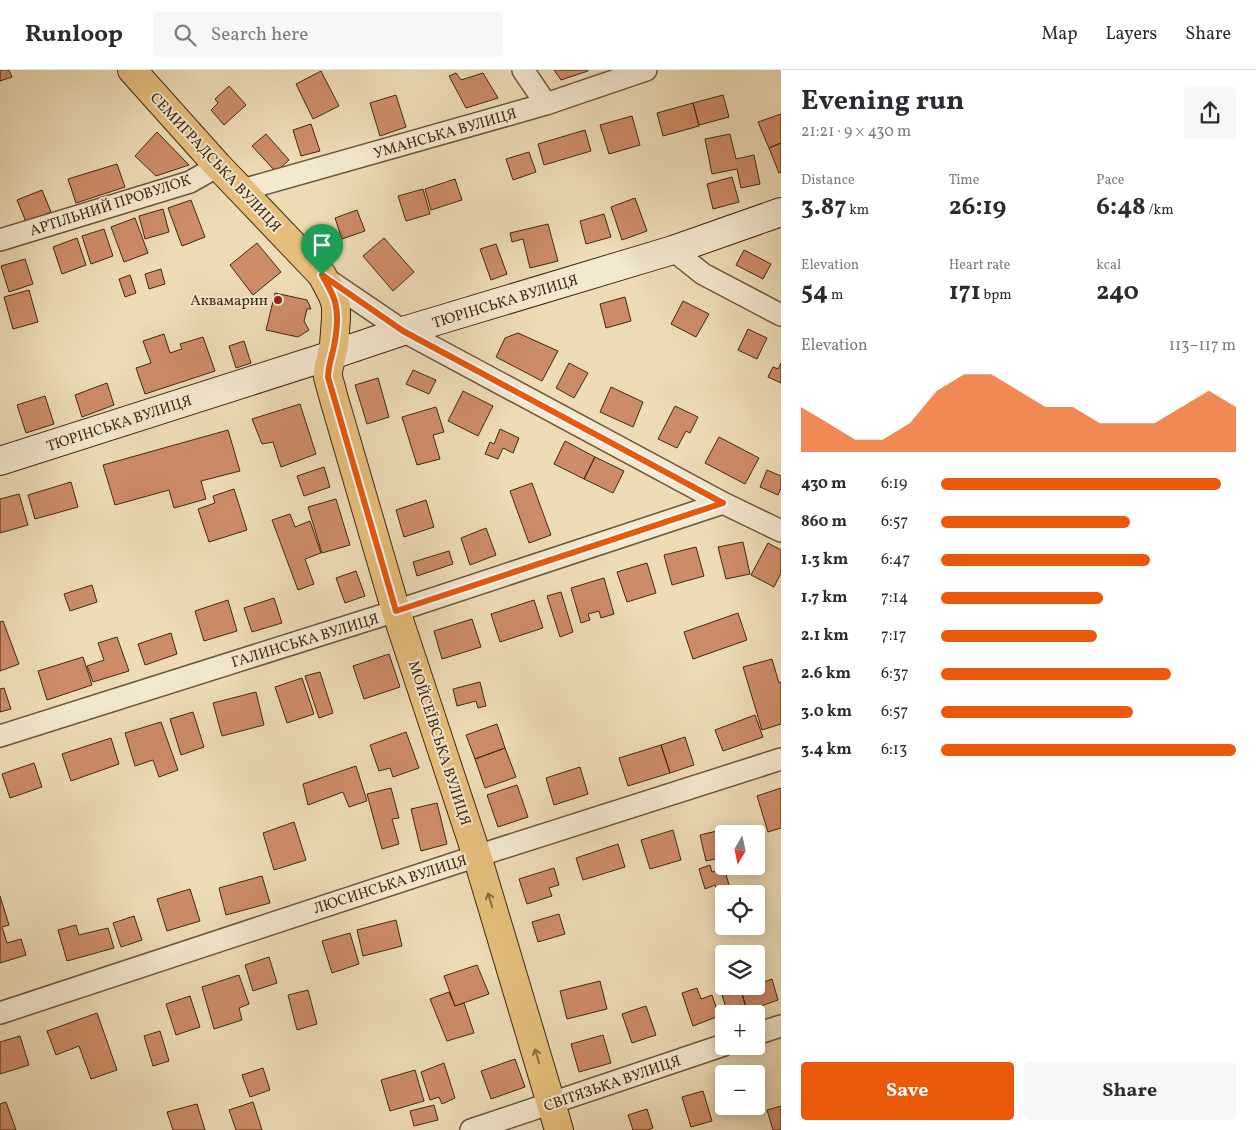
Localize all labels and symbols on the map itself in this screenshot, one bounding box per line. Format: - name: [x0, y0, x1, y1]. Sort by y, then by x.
- street label: СЕМИГРАДСЬКА ВУЛИЦЯ: [144, 88, 285, 238]
- street label: УМАНСЬКА ВУЛИЦЯ: [371, 104, 519, 165]
- street label: АРТІЛЬНИЙ ПРОВУЛОК: [27, 170, 194, 242]
- pin: [301, 224, 343, 275]
- street label: ТЮРІНСЬКА ВУЛИЦЯ: [430, 270, 581, 335]
- place label: Аквамарин: [190, 291, 268, 312]
- marker: Аквамарин: [272, 294, 284, 306]
- street label: ТЮРІНСЬКА ВУЛИЦЯ: [44, 391, 195, 458]
- street label: ГАЛИНСЬКА ВУЛИЦЯ: [229, 609, 382, 674]
- street label: МОЙСЕЇВСЬКА ВУЛИЦЯ: [402, 658, 475, 829]
- north arrow: [715, 825, 765, 875]
- street label: ЛЮСИНСЬКА ВУЛИЦЯ: [311, 851, 470, 920]
- one-way arrow: [485, 893, 495, 909]
- one-way arrow: [531, 1049, 541, 1065]
- street label: СВІТЯЗЬКА ВУЛИЦЯ: [541, 1051, 684, 1118]

